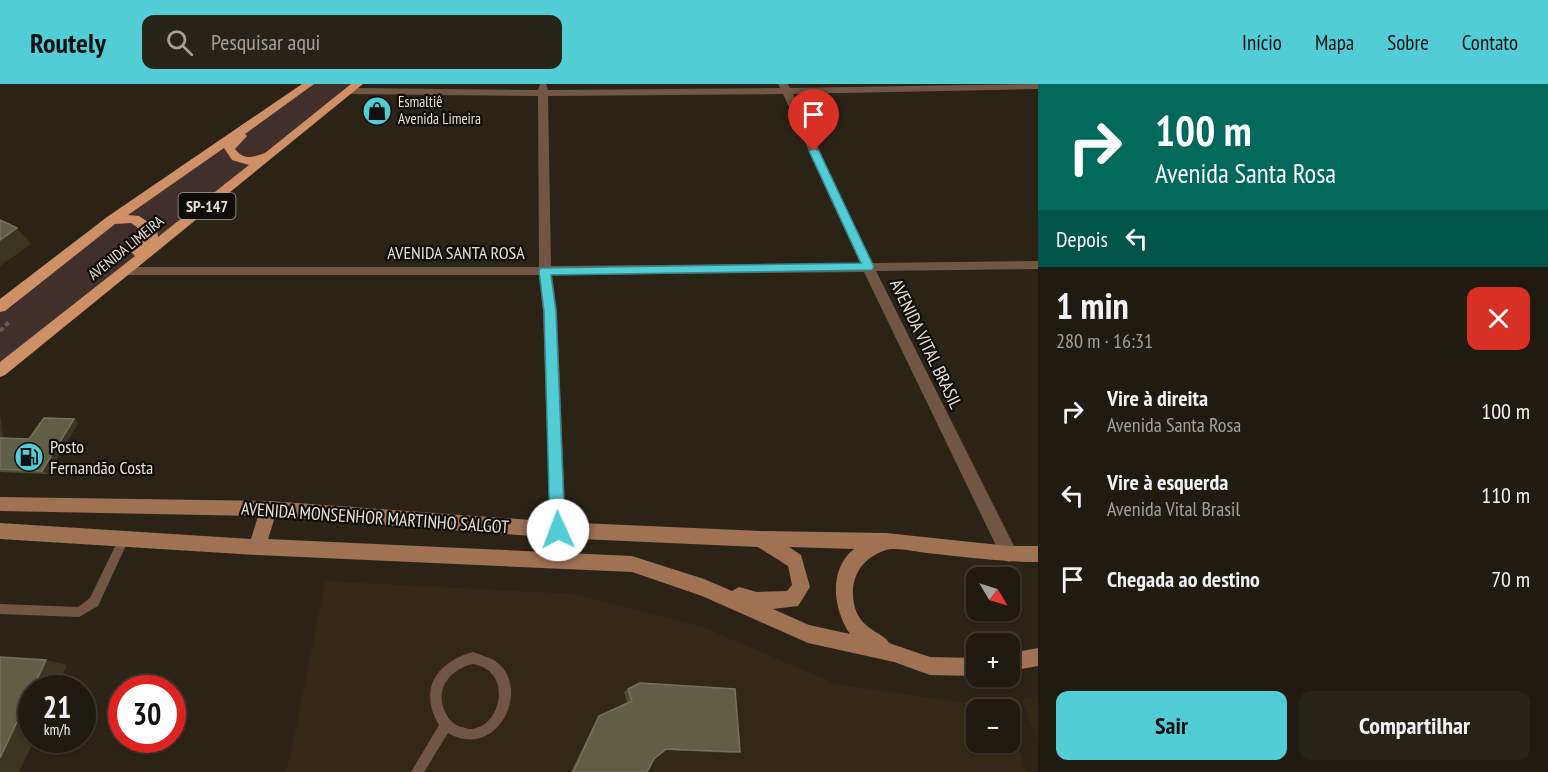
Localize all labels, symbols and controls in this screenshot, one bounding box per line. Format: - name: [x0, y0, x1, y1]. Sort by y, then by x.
- search box: [142, 15, 562, 69]
- text: Routely: [30, 24, 106, 61]
- icon: search: [163, 26, 196, 59]
- text: Pesquisar aqui: [211, 28, 320, 56]
- text: Início: [1242, 29, 1282, 56]
- text: Mapa: [1315, 29, 1354, 56]
- text: Sobre: [1387, 29, 1429, 56]
- text: Contato: [1462, 29, 1518, 56]
- pin: [788, 89, 839, 151]
- place label: Esmaltiê Avenida Limeira: [398, 92, 481, 128]
- shop icon: Esmaltiê Avenida Limeira: [361, 95, 393, 127]
- icon: arrive: [797, 98, 830, 131]
- text: 100 m: [1155, 103, 1252, 158]
- icon: right: [1056, 108, 1134, 186]
- text: Avenida Santa Rosa: [1155, 156, 1336, 190]
- road number: SP-147: [178, 193, 236, 219]
- street label: AVENIDA LIMEIRA: [84, 211, 168, 284]
- icon: left: [1120, 222, 1153, 255]
- text: Depois: [1056, 225, 1108, 253]
- street label: AVENIDA SANTA ROSA: [387, 241, 525, 264]
- street label: AVENIDA VITAL BRASIL: [885, 275, 968, 413]
- text: 1 min: [1056, 282, 1129, 329]
- button: close: [1467, 287, 1530, 350]
- text: 280 m · 16:31: [1056, 328, 1153, 354]
- text: Vire à direita: [1107, 384, 1208, 412]
- icon: right: [1056, 395, 1089, 428]
- text: 100 m: [1481, 397, 1530, 425]
- text: Avenida Santa Rosa: [1107, 412, 1241, 438]
- place label: Posto Fernandão Costa: [50, 435, 153, 479]
- fuel station icon: Posto Fernandão Costa: [13, 441, 45, 473]
- text: Vire à esquerda: [1107, 468, 1228, 496]
- icon: left: [1056, 479, 1089, 512]
- text: 110 m: [1481, 481, 1530, 509]
- text: Avenida Vital Brasil: [1107, 496, 1240, 522]
- street label: AVENIDA MONSENHOR MARTINHO SALGOT: [240, 497, 510, 538]
- position arrow: [526, 498, 590, 562]
- icon: arrive: [1056, 563, 1089, 596]
- text: Chegada ao destino: [1107, 565, 1260, 593]
- text: 70 m: [1491, 565, 1530, 593]
- north arrow: [966, 567, 1020, 621]
- map controls: [966, 567, 1020, 753]
- button: +: [966, 633, 1020, 687]
- speed limit sign: 30: [108, 675, 186, 753]
- text: 21: [43, 687, 71, 726]
- button: Sair: [1056, 691, 1287, 760]
- button: Compartilhar: [1299, 691, 1530, 760]
- button: −: [966, 699, 1020, 753]
- text: km/h: [44, 720, 70, 739]

